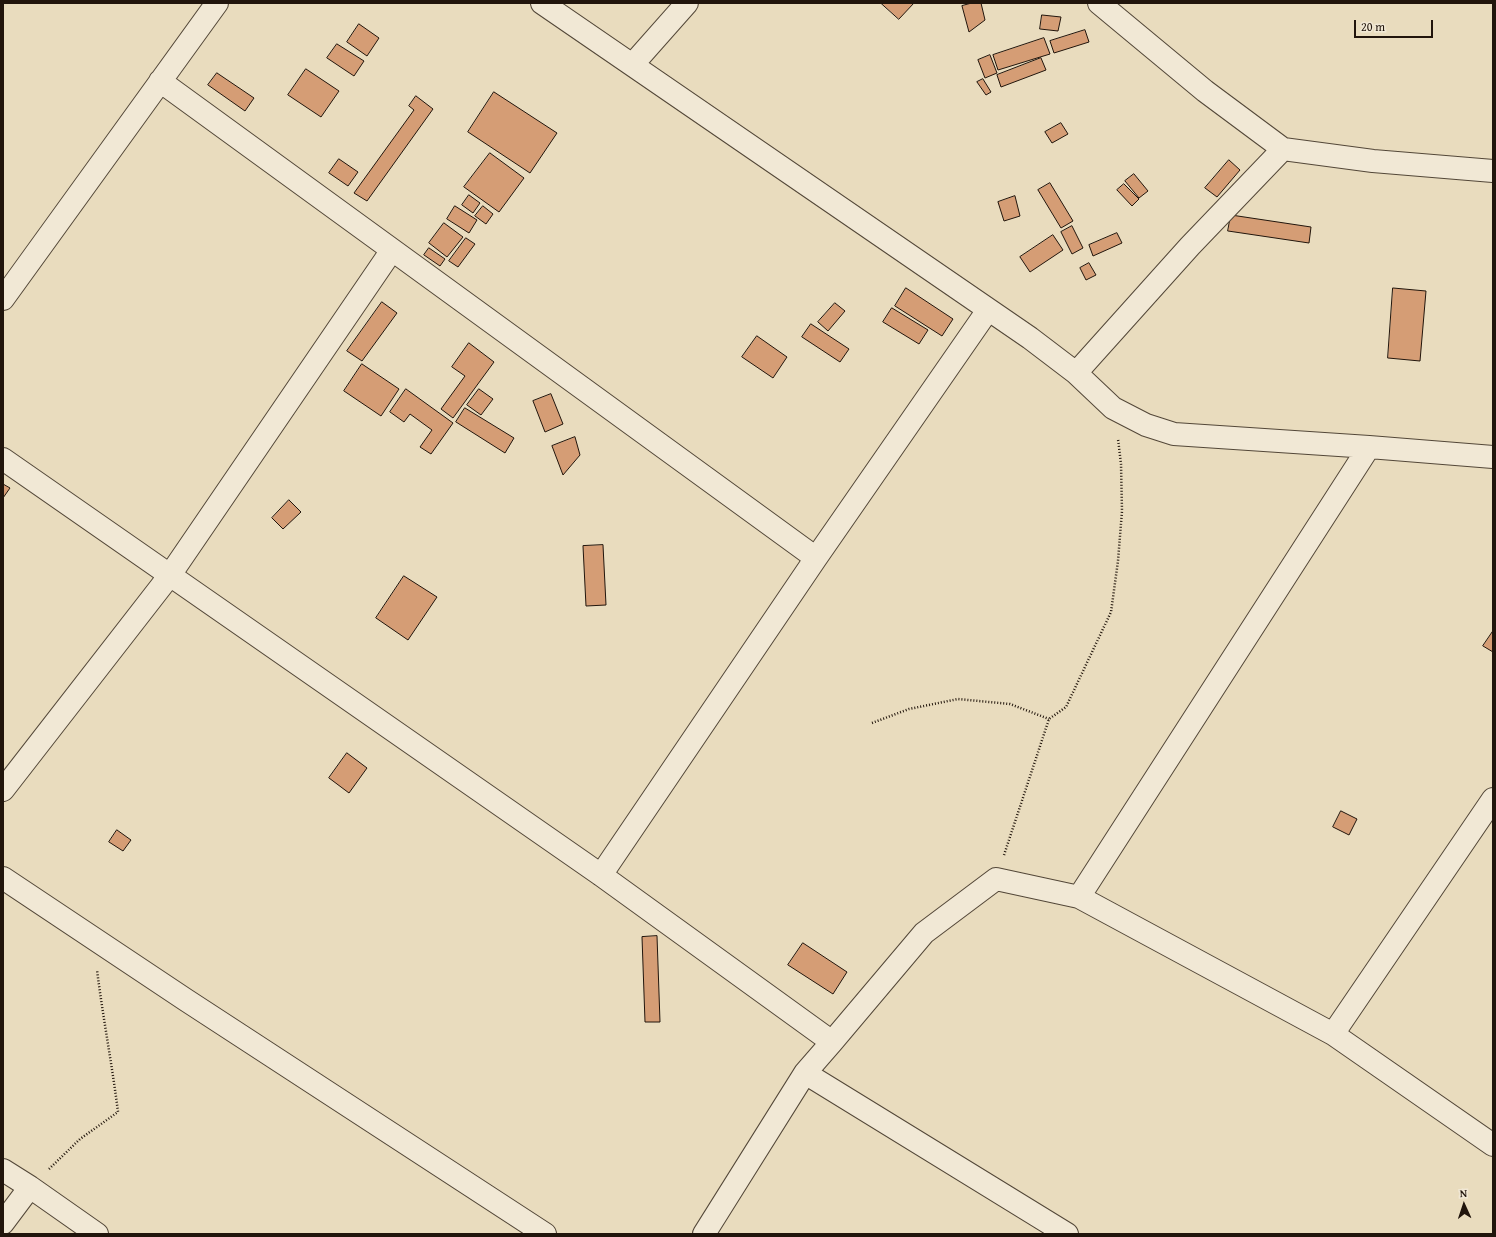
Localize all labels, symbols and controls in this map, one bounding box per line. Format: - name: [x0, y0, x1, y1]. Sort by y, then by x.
- scale bar: [1356, 12, 1435, 38]
- text: 20 m: [1361, 18, 1385, 35]
- north arrow: [1444, 1185, 1484, 1225]
- text: N: [1459, 1185, 1467, 1201]

